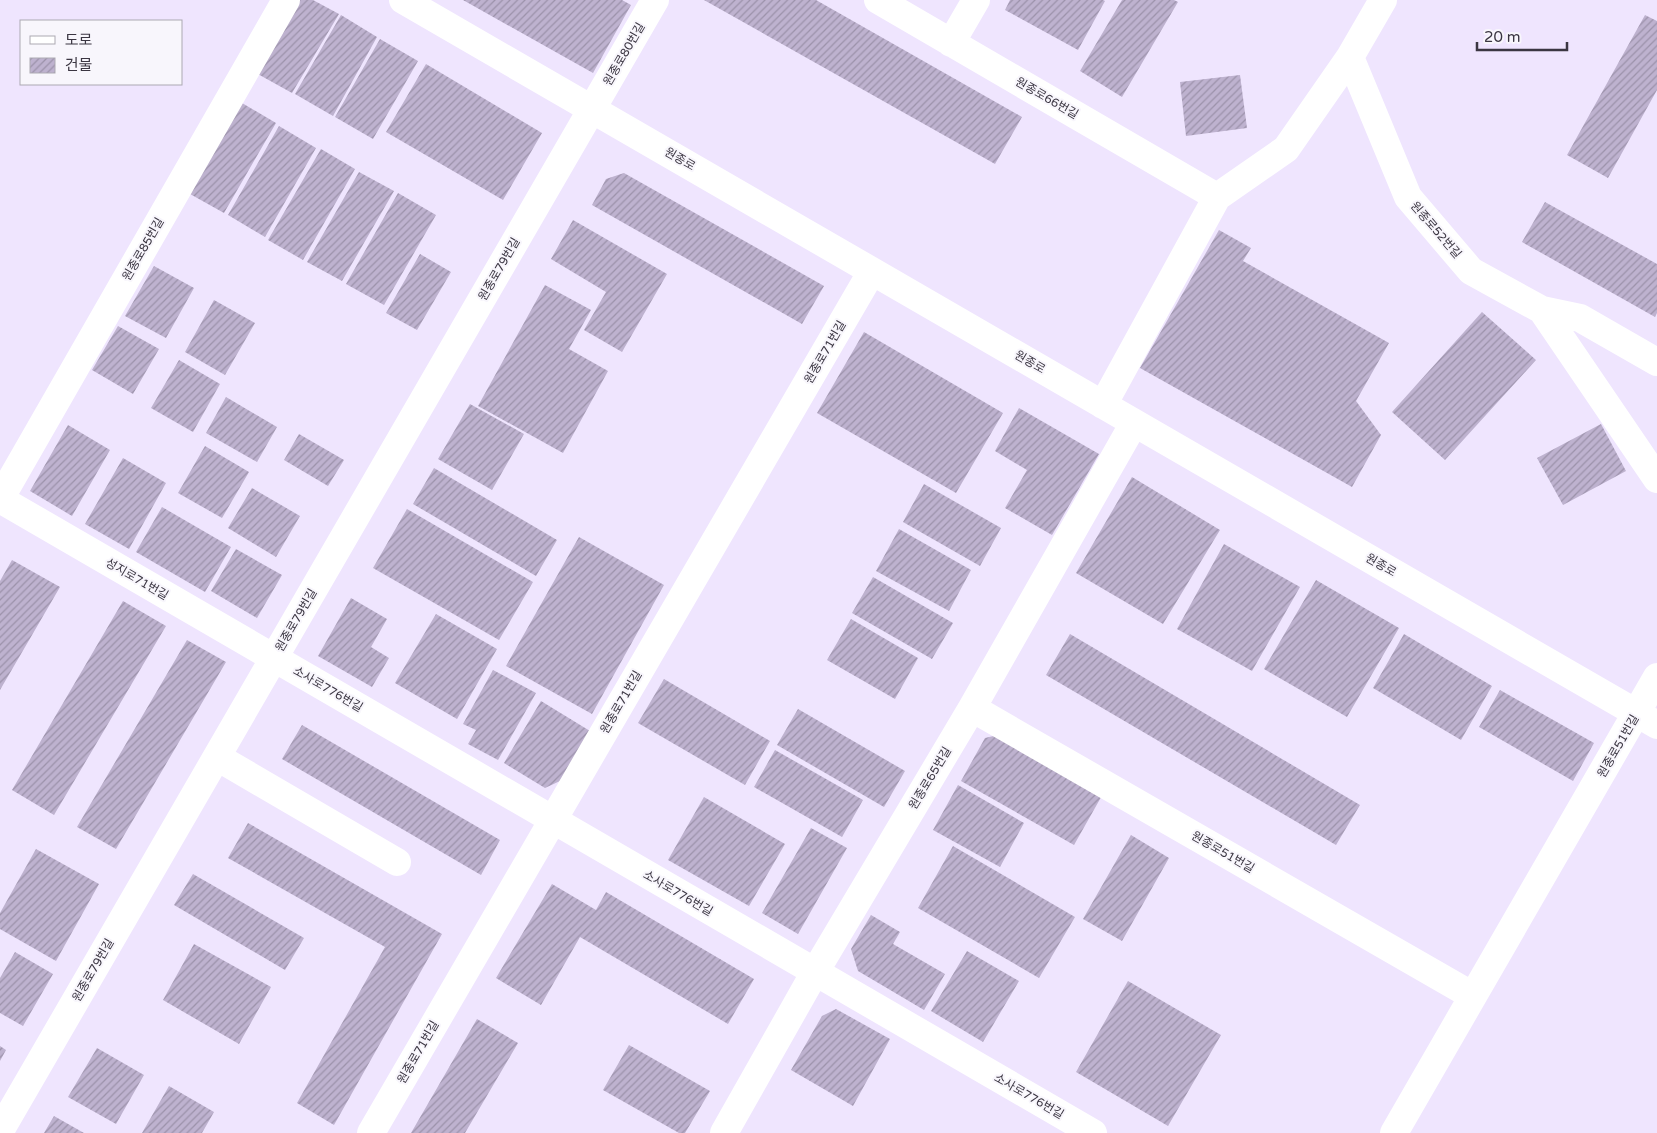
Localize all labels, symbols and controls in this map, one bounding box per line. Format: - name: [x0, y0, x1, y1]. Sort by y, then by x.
- legend: [20, 20, 182, 85]
- street label: 원종로80번길: [600, 20, 648, 88]
- scale bar: [1477, 20, 1567, 52]
- text: 20 m: [1484, 28, 1521, 46]
- text: 도로: [65, 31, 93, 49]
- text: 건물: [65, 56, 93, 74]
- street label: 원종로66번길: [1013, 74, 1081, 122]
- street label: 원종로: [662, 145, 698, 173]
- street label: 원종로52번길: [1408, 199, 1464, 261]
- street label: 원종로85번길: [119, 215, 167, 283]
- street label: 원종로79번길: [475, 235, 523, 303]
- street label: 원종로71번길: [801, 318, 849, 386]
- street label: 원종로: [1012, 348, 1048, 376]
- street label: 원종로: [1363, 551, 1399, 579]
- street label: 성지로71번길: [103, 555, 171, 603]
- street label: 원종로79번길: [272, 586, 320, 654]
- street label: 소사로776번길: [291, 663, 365, 715]
- street label: 원종로71번길: [597, 668, 645, 736]
- street label: 원종로51번길: [1594, 712, 1642, 780]
- street label: 원종로65번길: [906, 744, 954, 812]
- street label: 원종로51번길: [1189, 828, 1257, 876]
- street label: 소사로776번길: [641, 867, 715, 919]
- street label: 원종로79번길: [69, 936, 117, 1004]
- street label: 원종로71번길: [394, 1018, 442, 1086]
- street label: 소사로776번길: [992, 1070, 1066, 1122]

